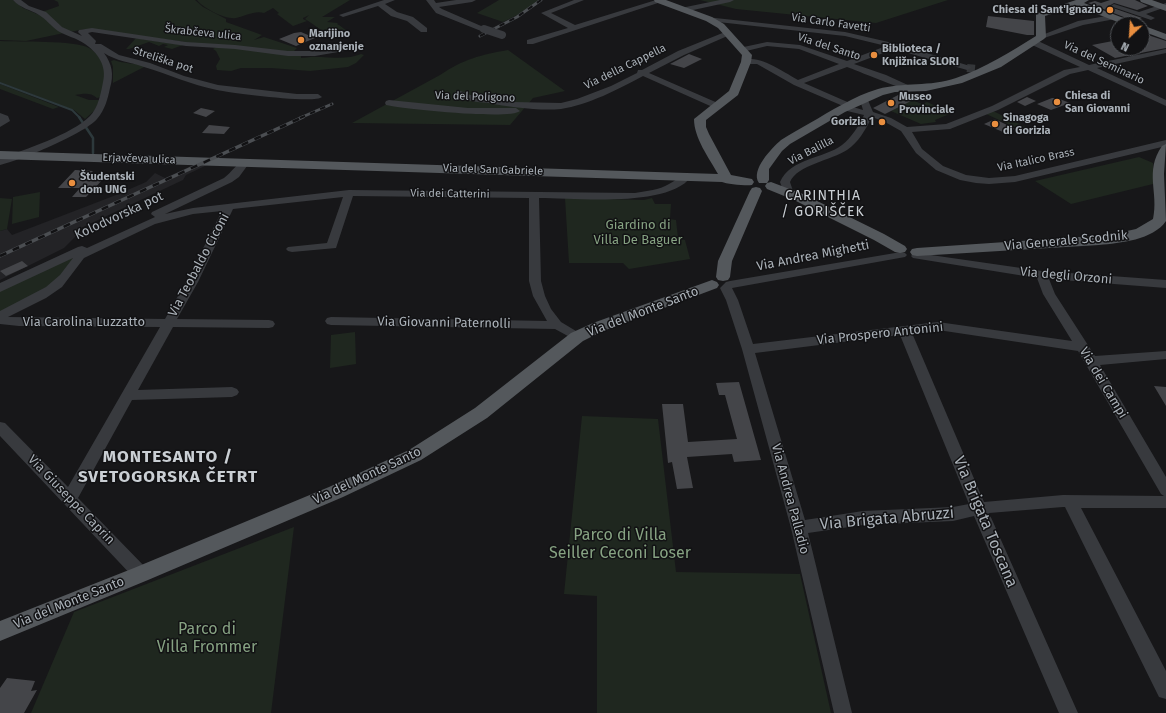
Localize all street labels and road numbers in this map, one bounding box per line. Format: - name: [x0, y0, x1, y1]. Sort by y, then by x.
- street label: Via Carlo Favetti: [791, 11, 871, 35]
- street label: Škrabčeva ulica: [164, 22, 242, 44]
- street label: Via del Santo: [796, 31, 862, 63]
- street label: Via del Seminario: [1062, 39, 1146, 87]
- street label: Via della Cappella: [582, 41, 668, 93]
- street label: Streliška pot: [131, 44, 195, 76]
- street label: Via del Poligono: [435, 89, 515, 105]
- street label: Via Balilla: [786, 134, 836, 168]
- street label: Via Italico Brass: [996, 145, 1076, 175]
- street label: Erjavčeva ulica: [102, 151, 176, 167]
- street label: Via del San Gabriele: [443, 162, 543, 178]
- street label: Via dei Catterini: [410, 187, 490, 201]
- street label: Kolodvorska pot: [72, 189, 166, 243]
- street label: Via Teobaldo Ciconi: [165, 211, 233, 319]
- street label: Via Generale Scodnik: [1004, 228, 1128, 254]
- street label: Via Andrea Mighetti: [755, 237, 871, 275]
- street label: Via degli Orzoni: [1019, 264, 1113, 288]
- street label: Via del Monte Santo: [585, 284, 701, 340]
- street label: Via Carolina Luzzatto: [23, 314, 145, 330]
- street label: Via Giovanni Paternolli: [377, 314, 511, 332]
- street label: Via Prospero Antonini: [816, 320, 944, 348]
- street label: Via dei Campi: [1076, 345, 1130, 421]
- street label: Via Andrea Palladio: [768, 442, 812, 556]
- street label: Via del Monte Santo: [310, 444, 424, 508]
- street label: Via Giuseppe Caprin: [24, 452, 118, 548]
- street label: Via Brigata Toscana: [949, 454, 1021, 590]
- street label: Via Brigata Abruzzi: [819, 504, 955, 534]
- street label: Via del Monte Santo: [11, 574, 127, 632]

